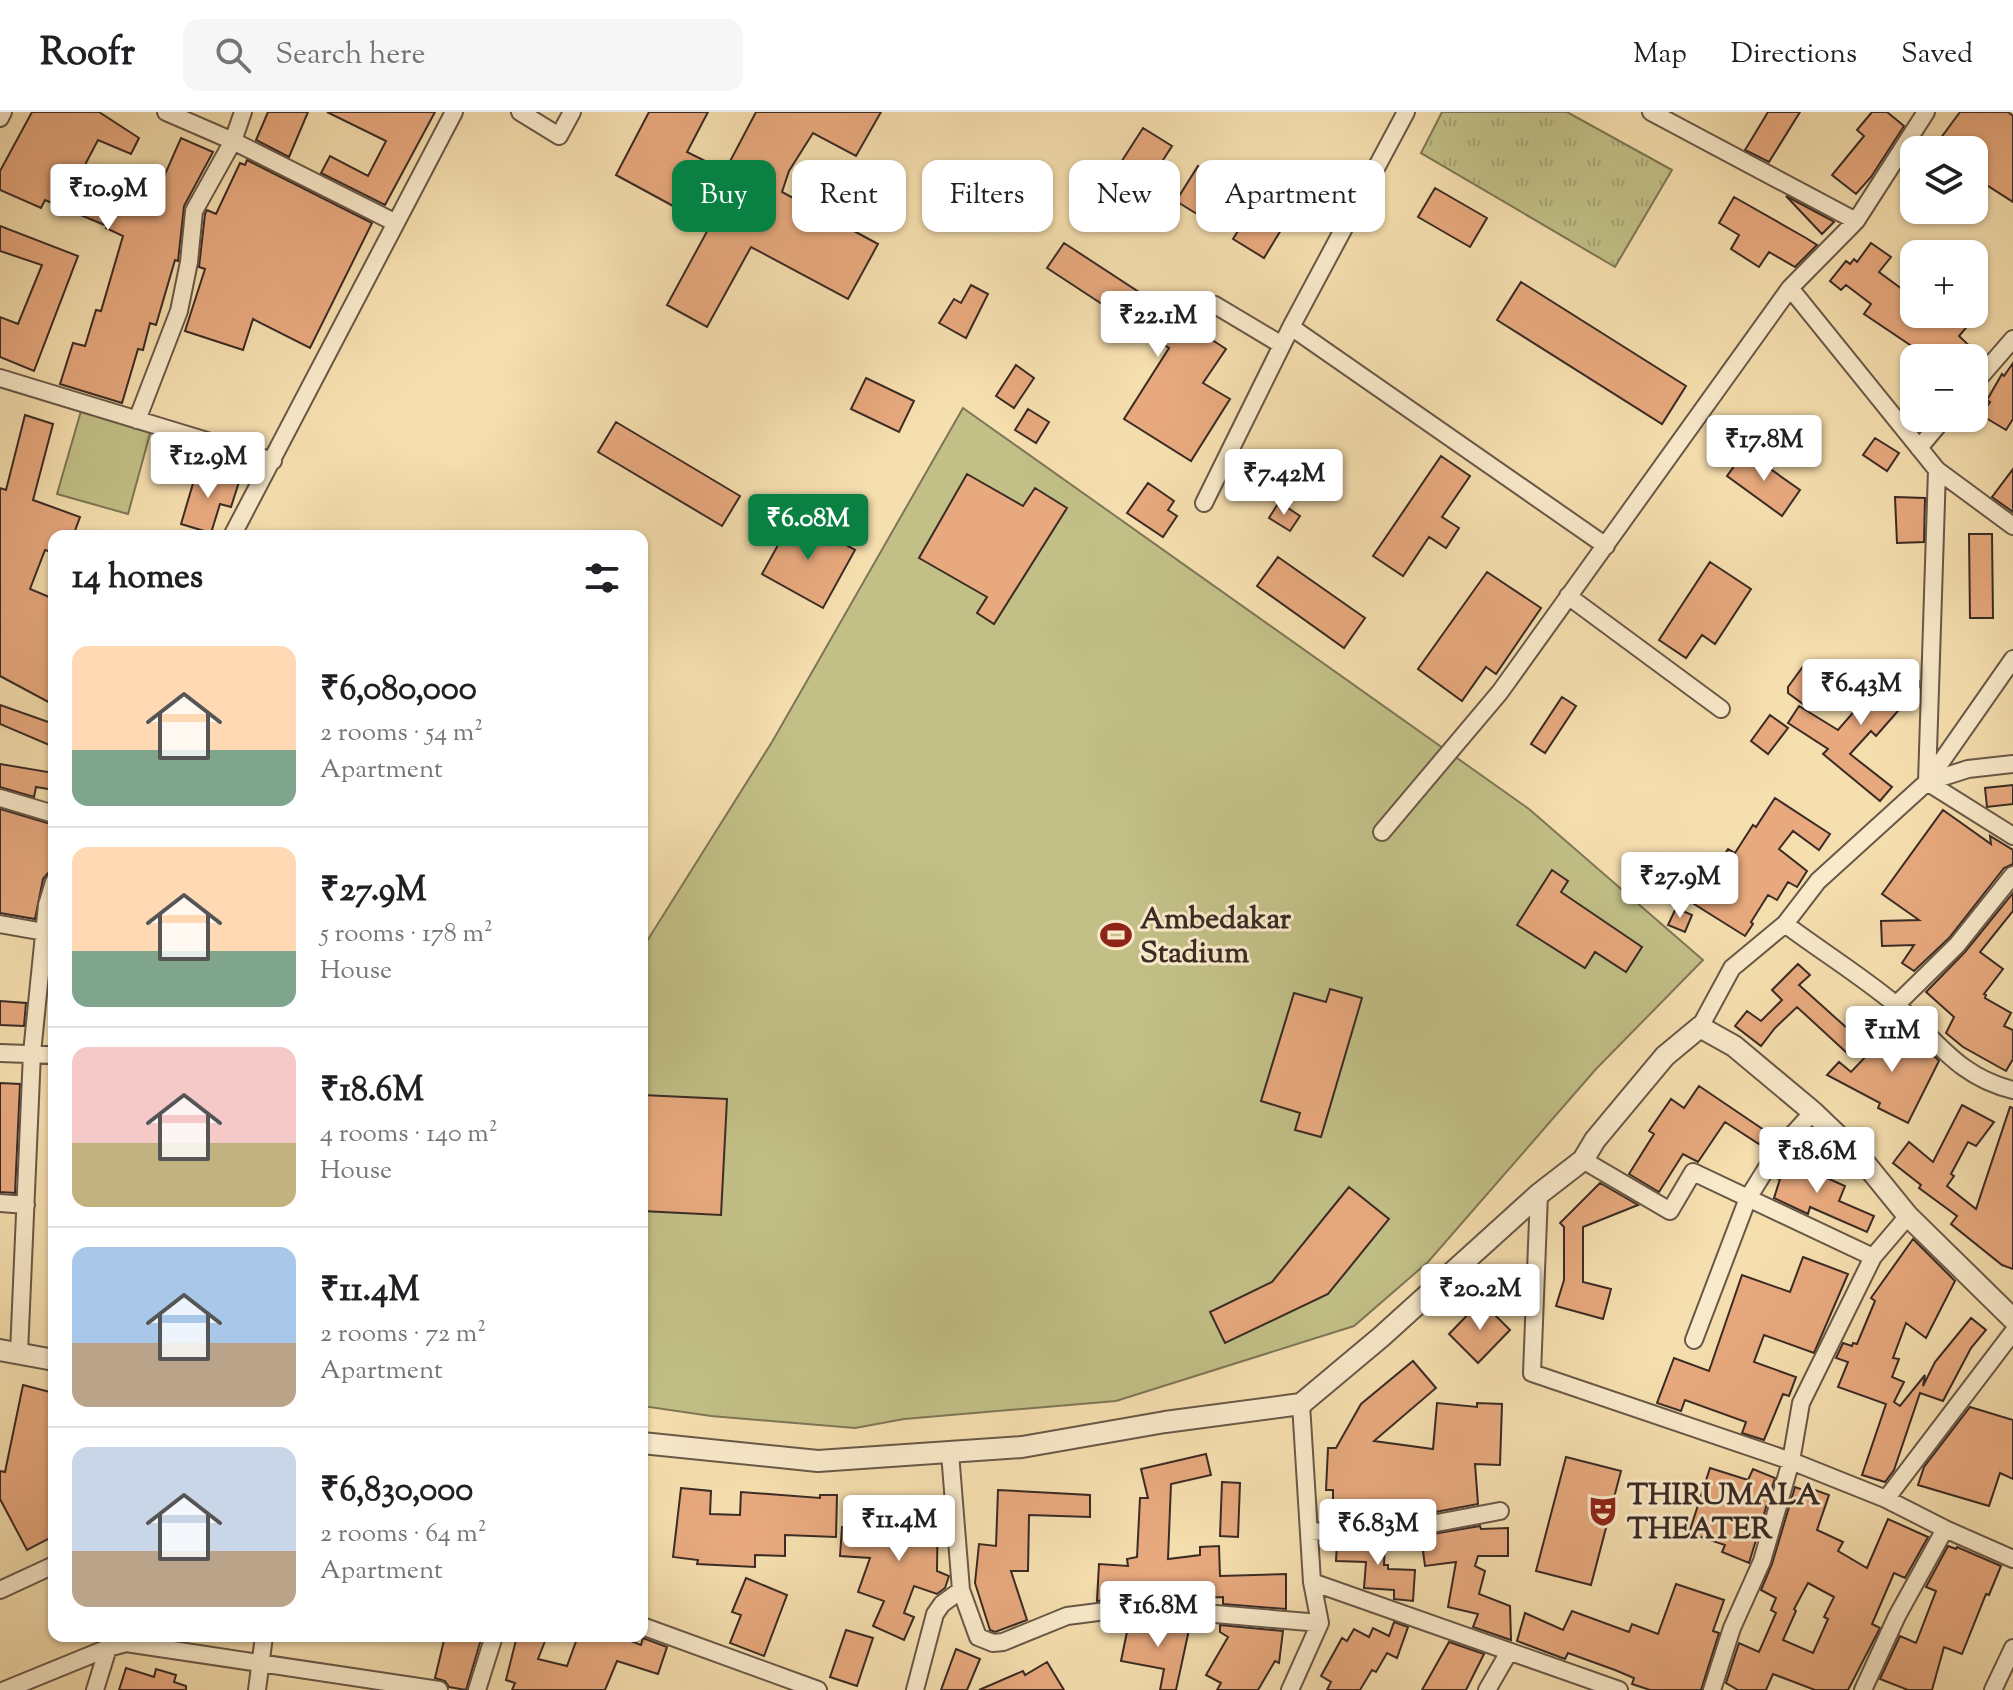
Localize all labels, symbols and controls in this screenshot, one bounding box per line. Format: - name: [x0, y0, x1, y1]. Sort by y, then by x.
- search box: [183, 19, 743, 91]
- text: Roofr: [40, 28, 135, 82]
- icon: search: [211, 33, 255, 77]
- text: Search here: [275, 34, 426, 77]
- text: Map: [1633, 35, 1687, 75]
- text: Directions: [1731, 35, 1857, 75]
- text: Saved: [1901, 35, 1973, 75]
- map controls: [1900, 136, 1988, 432]
- button: layers: [1900, 136, 1988, 224]
- chip: Buy: [672, 160, 776, 232]
- chip: Rent: [792, 160, 906, 232]
- chip: Filters: [922, 160, 1053, 232]
- chip: New: [1069, 160, 1180, 232]
- chip: Apartment: [1196, 160, 1385, 232]
- pin: ₹10.9M: [43, 164, 173, 232]
- text: ₹10.9M: [68, 171, 148, 208]
- button: +: [1900, 240, 1988, 328]
- pin: ₹22.1M: [1093, 291, 1223, 359]
- text: ₹22.1M: [1119, 298, 1197, 335]
- button: −: [1900, 344, 1988, 432]
- pin: ₹17.8M: [1699, 415, 1829, 483]
- text: ₹17.8M: [1725, 422, 1803, 459]
- pin: ₹12.9M: [143, 432, 273, 500]
- text: ₹12.9M: [169, 439, 247, 476]
- pin: ₹7.42M: [1219, 449, 1349, 517]
- text: ₹7.42M: [1243, 456, 1325, 493]
- pin: ₹6.08M: [743, 494, 873, 562]
- text: ₹6.08M: [766, 501, 850, 538]
- text: 14 homes: [72, 554, 203, 603]
- icon: filters: [580, 556, 624, 600]
- pin: ₹6.43M: [1796, 659, 1926, 727]
- text: ₹6,080,000: [320, 666, 477, 715]
- text: ₹6.43M: [1820, 666, 1902, 703]
- icon: home: [136, 678, 232, 774]
- text: 2 rooms · 54 m²: [320, 715, 483, 752]
- text: Apartment: [320, 752, 443, 789]
- pin: ₹27.9M: [1615, 852, 1745, 920]
- text: ₹27.9M: [1639, 859, 1721, 896]
- text: ₹27.9M: [320, 867, 427, 916]
- icon: home: [136, 879, 232, 975]
- place label: Ambedakar Stadium: [1140, 899, 1292, 976]
- text: 5 rooms · 178 m²: [320, 916, 493, 953]
- sports icon: Ambedakar Stadium: [1099, 918, 1133, 952]
- text: House: [320, 953, 392, 990]
- pin: ₹11M: [1845, 1006, 1939, 1074]
- text: ₹11M: [1864, 1013, 1920, 1050]
- text: ₹18.6M: [320, 1067, 424, 1116]
- icon: home: [136, 1079, 232, 1175]
- text: 4 rooms · 140 m²: [320, 1116, 497, 1153]
- pin: ₹18.6M: [1752, 1127, 1882, 1195]
- text: ₹18.6M: [1777, 1134, 1857, 1171]
- text: House: [320, 1153, 392, 1190]
- pin: ₹20.2M: [1415, 1264, 1545, 1332]
- text: ₹11.4M: [320, 1267, 420, 1316]
- text: ₹20.2M: [1439, 1271, 1521, 1308]
- icon: home: [136, 1279, 232, 1375]
- text: 2 rooms · 72 m²: [320, 1316, 486, 1353]
- text: Apartment: [320, 1353, 443, 1390]
- text: ₹6,830,000: [320, 1467, 473, 1516]
- place label: THIRUMALA THEATER: [1627, 1475, 1821, 1552]
- icon: home: [136, 1479, 232, 1575]
- theatre icon: THIRUMALA THEATER: [1586, 1494, 1620, 1528]
- pin: ₹11.4M: [834, 1495, 964, 1563]
- pin: ₹6.83M: [1313, 1499, 1443, 1567]
- text: ₹11.4M: [861, 1502, 937, 1539]
- text: ₹6.83M: [1337, 1506, 1419, 1543]
- text: 2 rooms · 64 m²: [320, 1516, 487, 1553]
- text: Apartment: [320, 1553, 443, 1590]
- pin: ₹16.8M: [1093, 1581, 1223, 1649]
- text: ₹16.8M: [1118, 1588, 1198, 1625]

